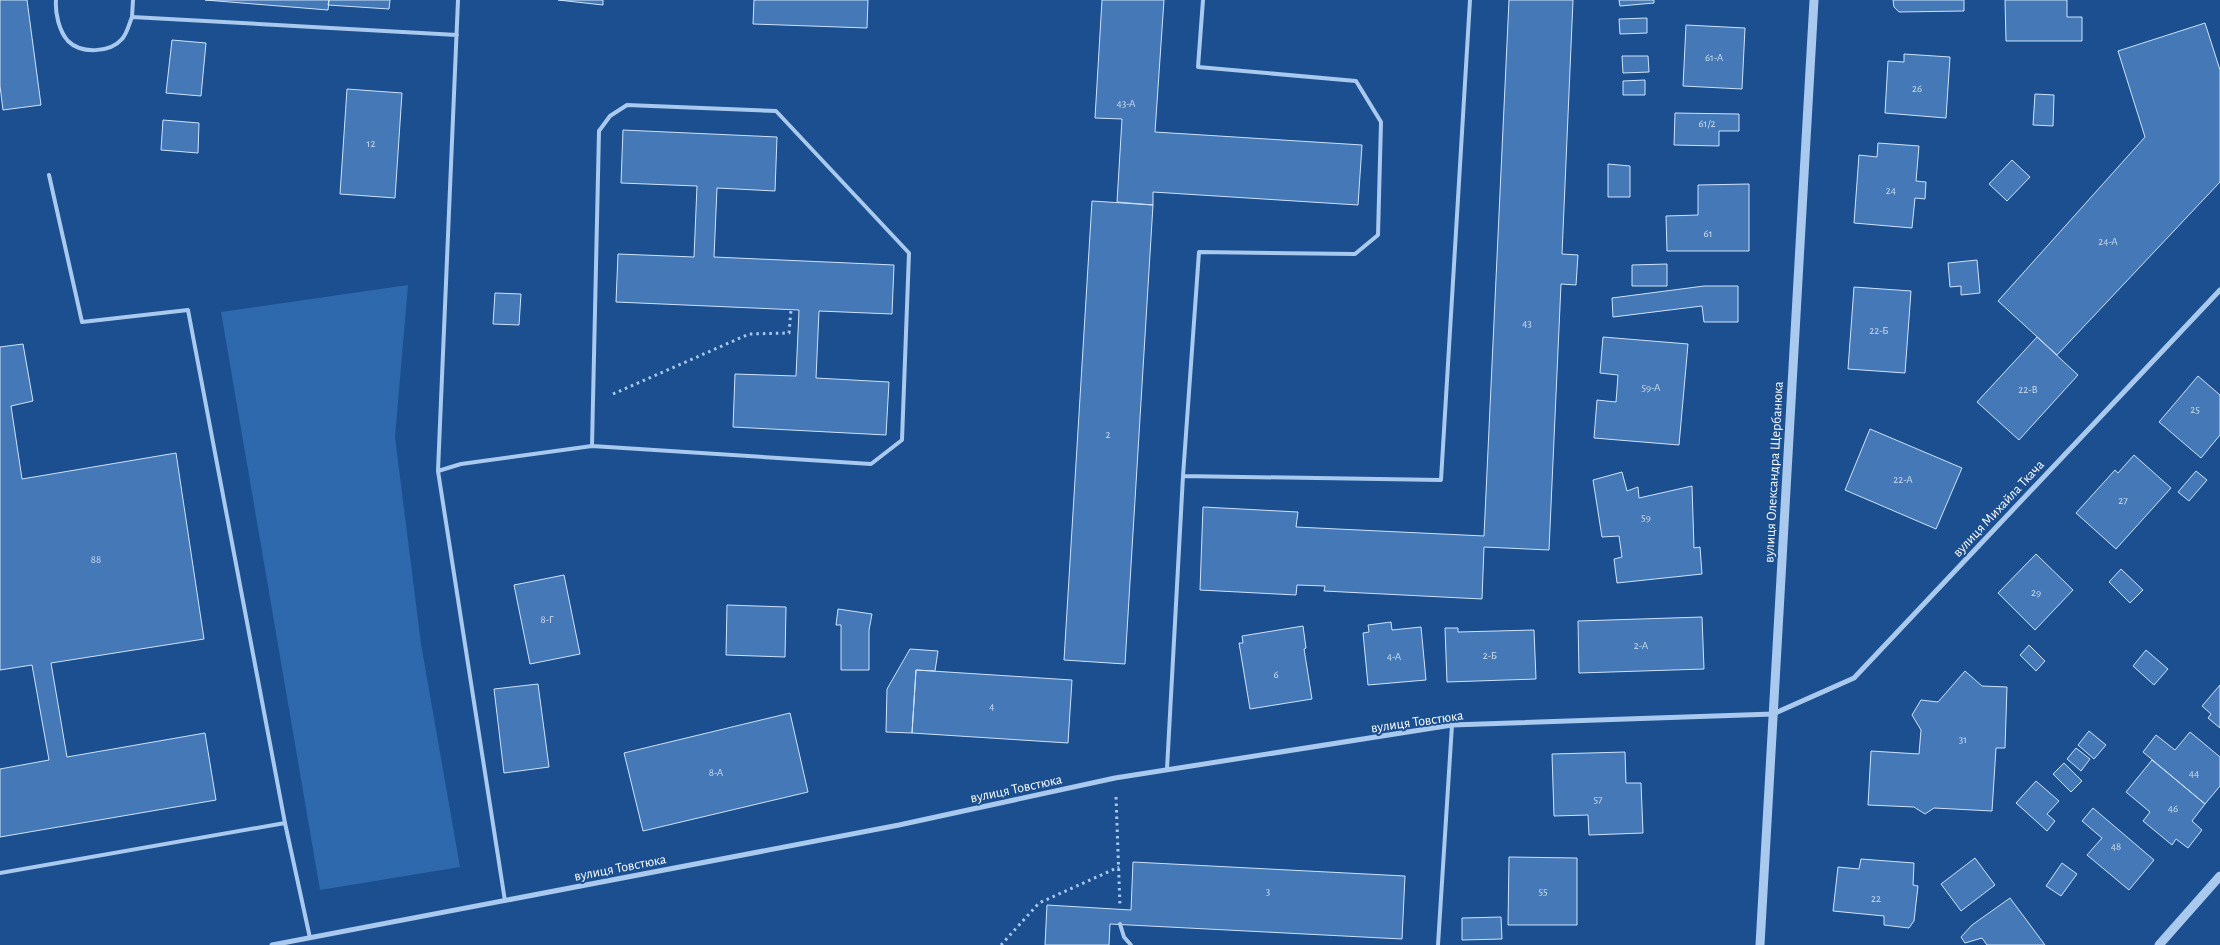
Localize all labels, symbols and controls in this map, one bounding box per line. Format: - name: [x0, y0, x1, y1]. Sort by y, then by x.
- house number: 61-А: [1705, 52, 1724, 63]
- house number: 26: [1912, 83, 1922, 94]
- house number: 43-А: [1116, 98, 1136, 109]
- house number: 61/2: [1698, 118, 1716, 129]
- house number: 12: [367, 138, 375, 149]
- house number: 24: [1886, 185, 1896, 196]
- house number: 61: [1704, 228, 1712, 239]
- house number: 24-А: [2098, 236, 2118, 247]
- house number: 43: [1522, 318, 1532, 329]
- house number: 22-Б: [1869, 325, 1889, 336]
- street label: вулиця Олександра Щербанюка: [1762, 380, 1786, 563]
- house number: 59-А: [1641, 382, 1661, 393]
- house number: 22-В: [2018, 384, 2038, 395]
- house number: 25: [2190, 404, 2200, 415]
- house number: 2: [1105, 429, 1111, 440]
- street label: вулиця Михайла Ткача: [1950, 457, 2048, 560]
- house number: 22-А: [1893, 474, 1913, 485]
- house number: 27: [2118, 495, 2128, 506]
- house number: 59: [1641, 512, 1651, 523]
- house number: 88: [91, 554, 101, 565]
- house number: 29: [2031, 587, 2041, 598]
- house number: 8-Г: [540, 614, 554, 625]
- house number: 2-А: [1634, 640, 1649, 651]
- house number: 2-Б: [1483, 650, 1497, 661]
- house number: 4-А: [1387, 651, 1402, 662]
- house number: 6: [1273, 669, 1279, 680]
- house number: 4: [989, 701, 995, 712]
- street label: вулиця Товстюка: [1370, 708, 1465, 735]
- house number: 31: [1959, 734, 1967, 745]
- house number: 8-А: [709, 767, 724, 778]
- house number: 44: [2189, 768, 2199, 779]
- street label: вулиця Товстюка: [969, 772, 1064, 806]
- house number: 57: [1593, 794, 1603, 805]
- house number: 46: [2168, 803, 2178, 814]
- house number: 48: [2111, 841, 2121, 852]
- street label: вулиця Товстюка: [573, 852, 668, 884]
- house number: 3: [1266, 886, 1271, 897]
- house number: 55: [1538, 886, 1548, 897]
- house number: 22: [1871, 893, 1881, 904]

